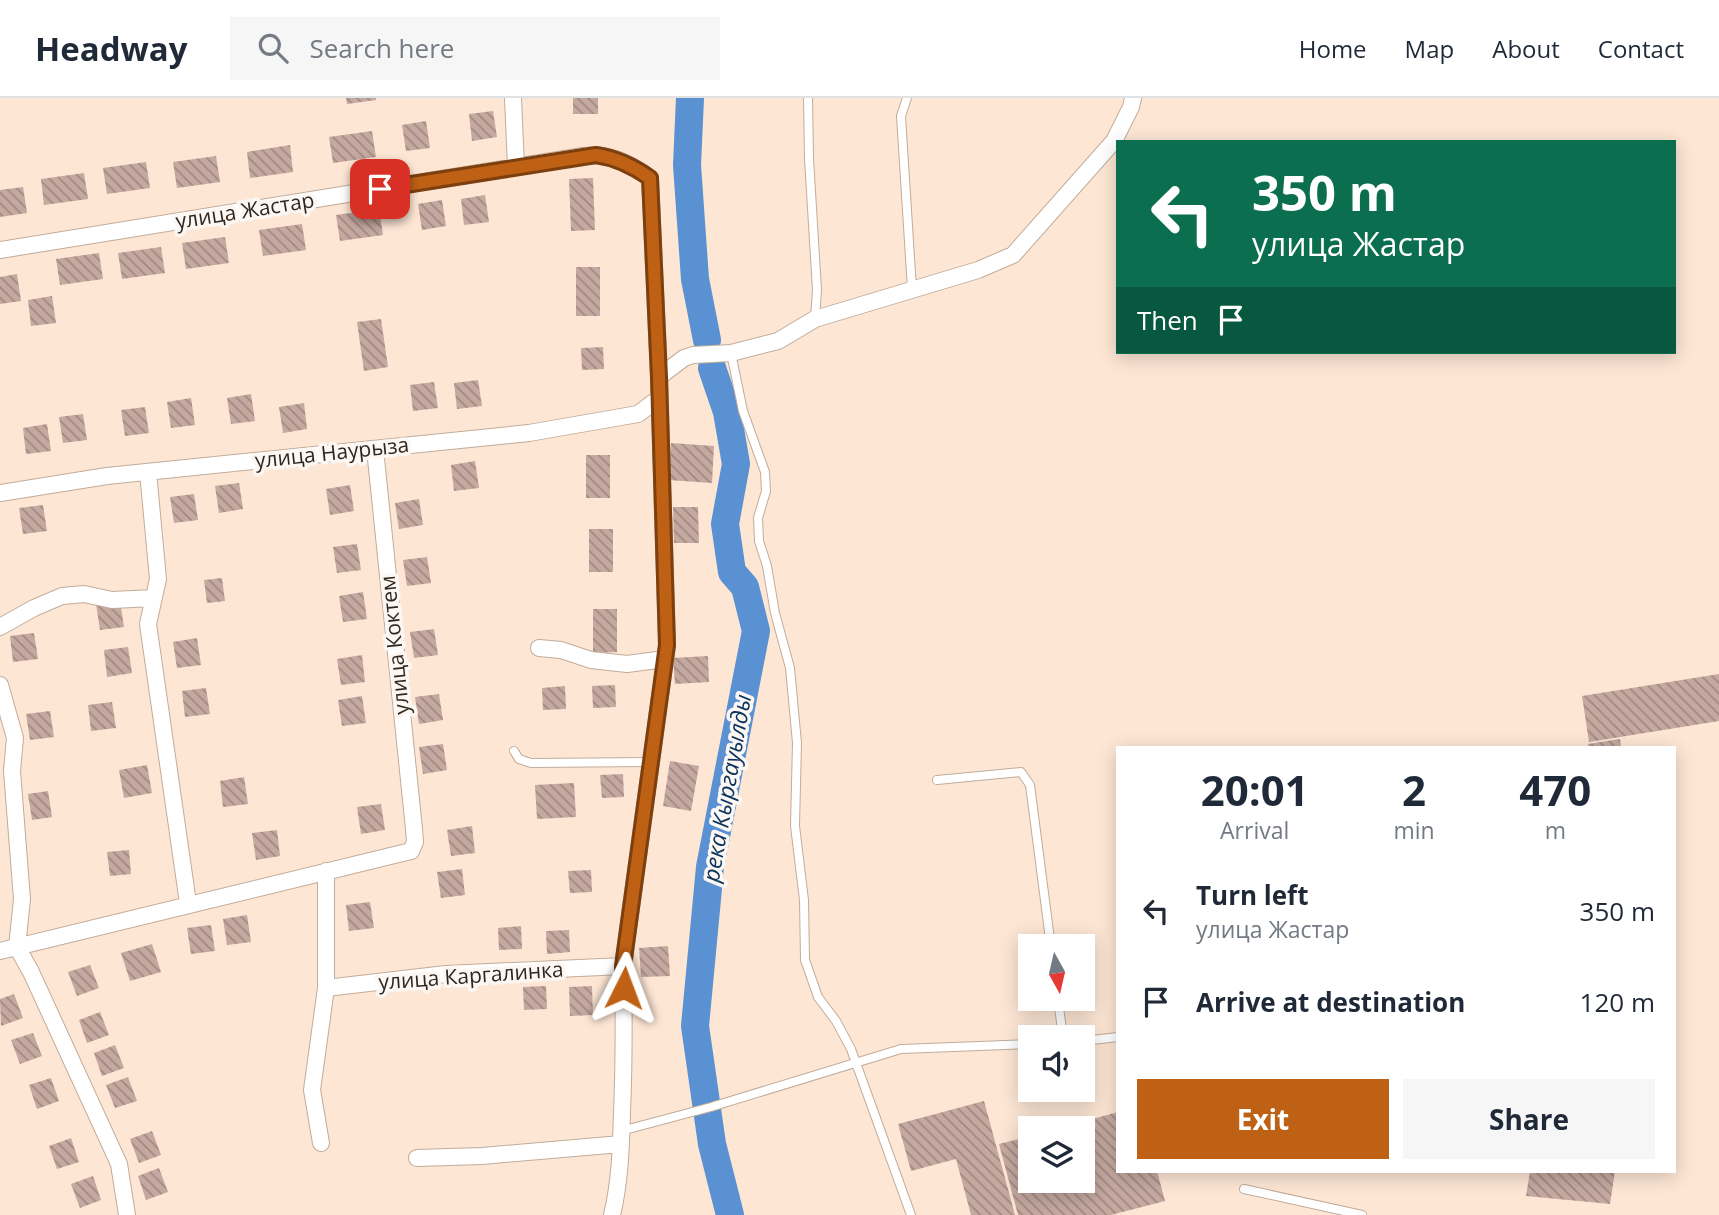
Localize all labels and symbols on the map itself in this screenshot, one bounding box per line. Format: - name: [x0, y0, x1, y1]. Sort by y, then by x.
- pin: [350, 159, 410, 219]
- street label: улица Жастар: [174, 185, 316, 235]
- street label: улица Наурыза: [254, 430, 410, 474]
- street label: улица Коктем: [373, 574, 415, 716]
- water label: река Кыргауылды: [694, 692, 758, 885]
- north arrow: [1018, 934, 1096, 1012]
- position arrow: [587, 951, 661, 1025]
- street label: улица Каргалинка: [377, 955, 564, 995]

